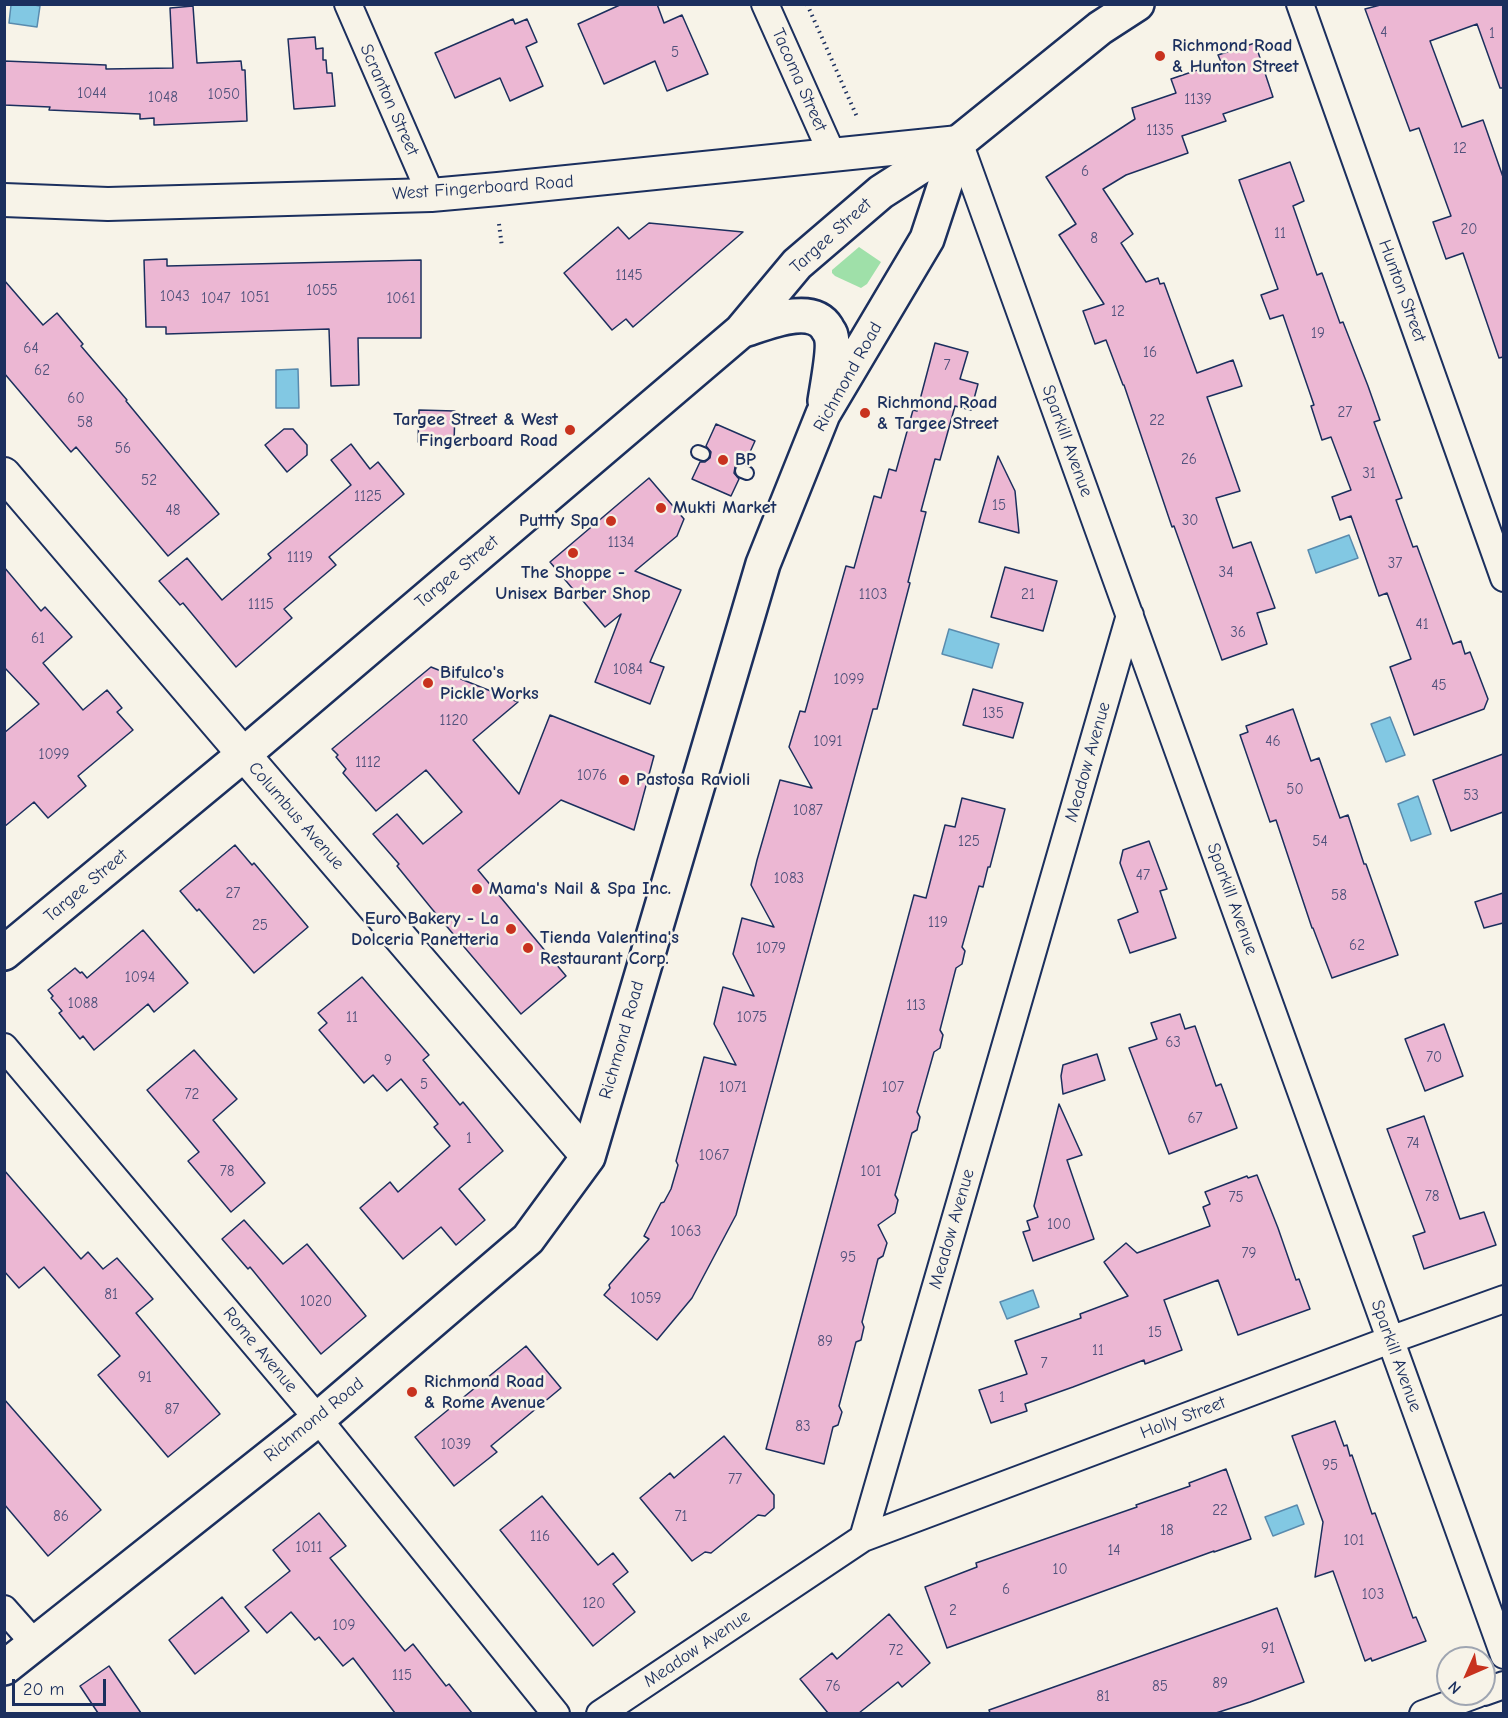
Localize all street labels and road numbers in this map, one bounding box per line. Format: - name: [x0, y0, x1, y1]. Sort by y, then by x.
- street label: Tacoma Street: [767, 25, 831, 135]
- street label: Scranton Street: [355, 41, 423, 159]
- street label: West Fingerboard Road: [392, 171, 574, 205]
- street label: Targee Street: [786, 194, 876, 278]
- street label: Hunton Street: [1373, 237, 1431, 345]
- street label: Richmond Road: [809, 318, 887, 436]
- street label: Sparkill Avenue: [1037, 382, 1097, 500]
- street label: Targee Street: [411, 531, 503, 613]
- street label: Meadow Avenue: [1061, 699, 1115, 825]
- street label: Columbus Avenue: [243, 758, 349, 874]
- street label: Sparkill Avenue: [1202, 840, 1262, 958]
- street label: Targee Street: [40, 845, 132, 927]
- street label: Richmond Road: [595, 978, 649, 1102]
- street label: Meadow Avenue: [925, 1166, 979, 1292]
- street label: Sparkill Avenue: [1366, 1297, 1426, 1415]
- street label: Rome Avenue: [218, 1303, 302, 1397]
- street label: Richmond Road: [260, 1373, 368, 1467]
- street label: Holly Street: [1137, 1392, 1229, 1444]
- street label: Meadow Avenue: [640, 1605, 754, 1693]

